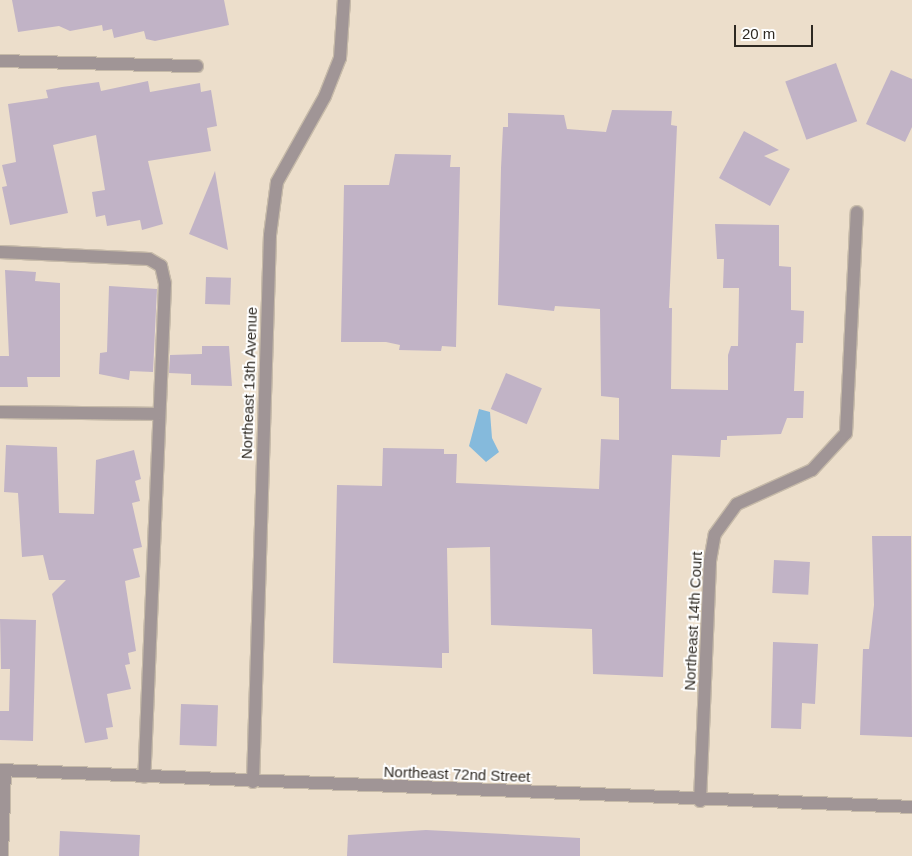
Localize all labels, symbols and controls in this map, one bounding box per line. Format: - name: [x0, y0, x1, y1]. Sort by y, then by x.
- scale bar: [737, 15, 816, 47]
- text: 20 m: [742, 25, 775, 42]
- street label: Northeast 13th Avenue: [237, 306, 261, 460]
- street label: Northeast 14th Court: [680, 551, 706, 691]
- street label: Northeast 72nd Street: [383, 762, 531, 786]

